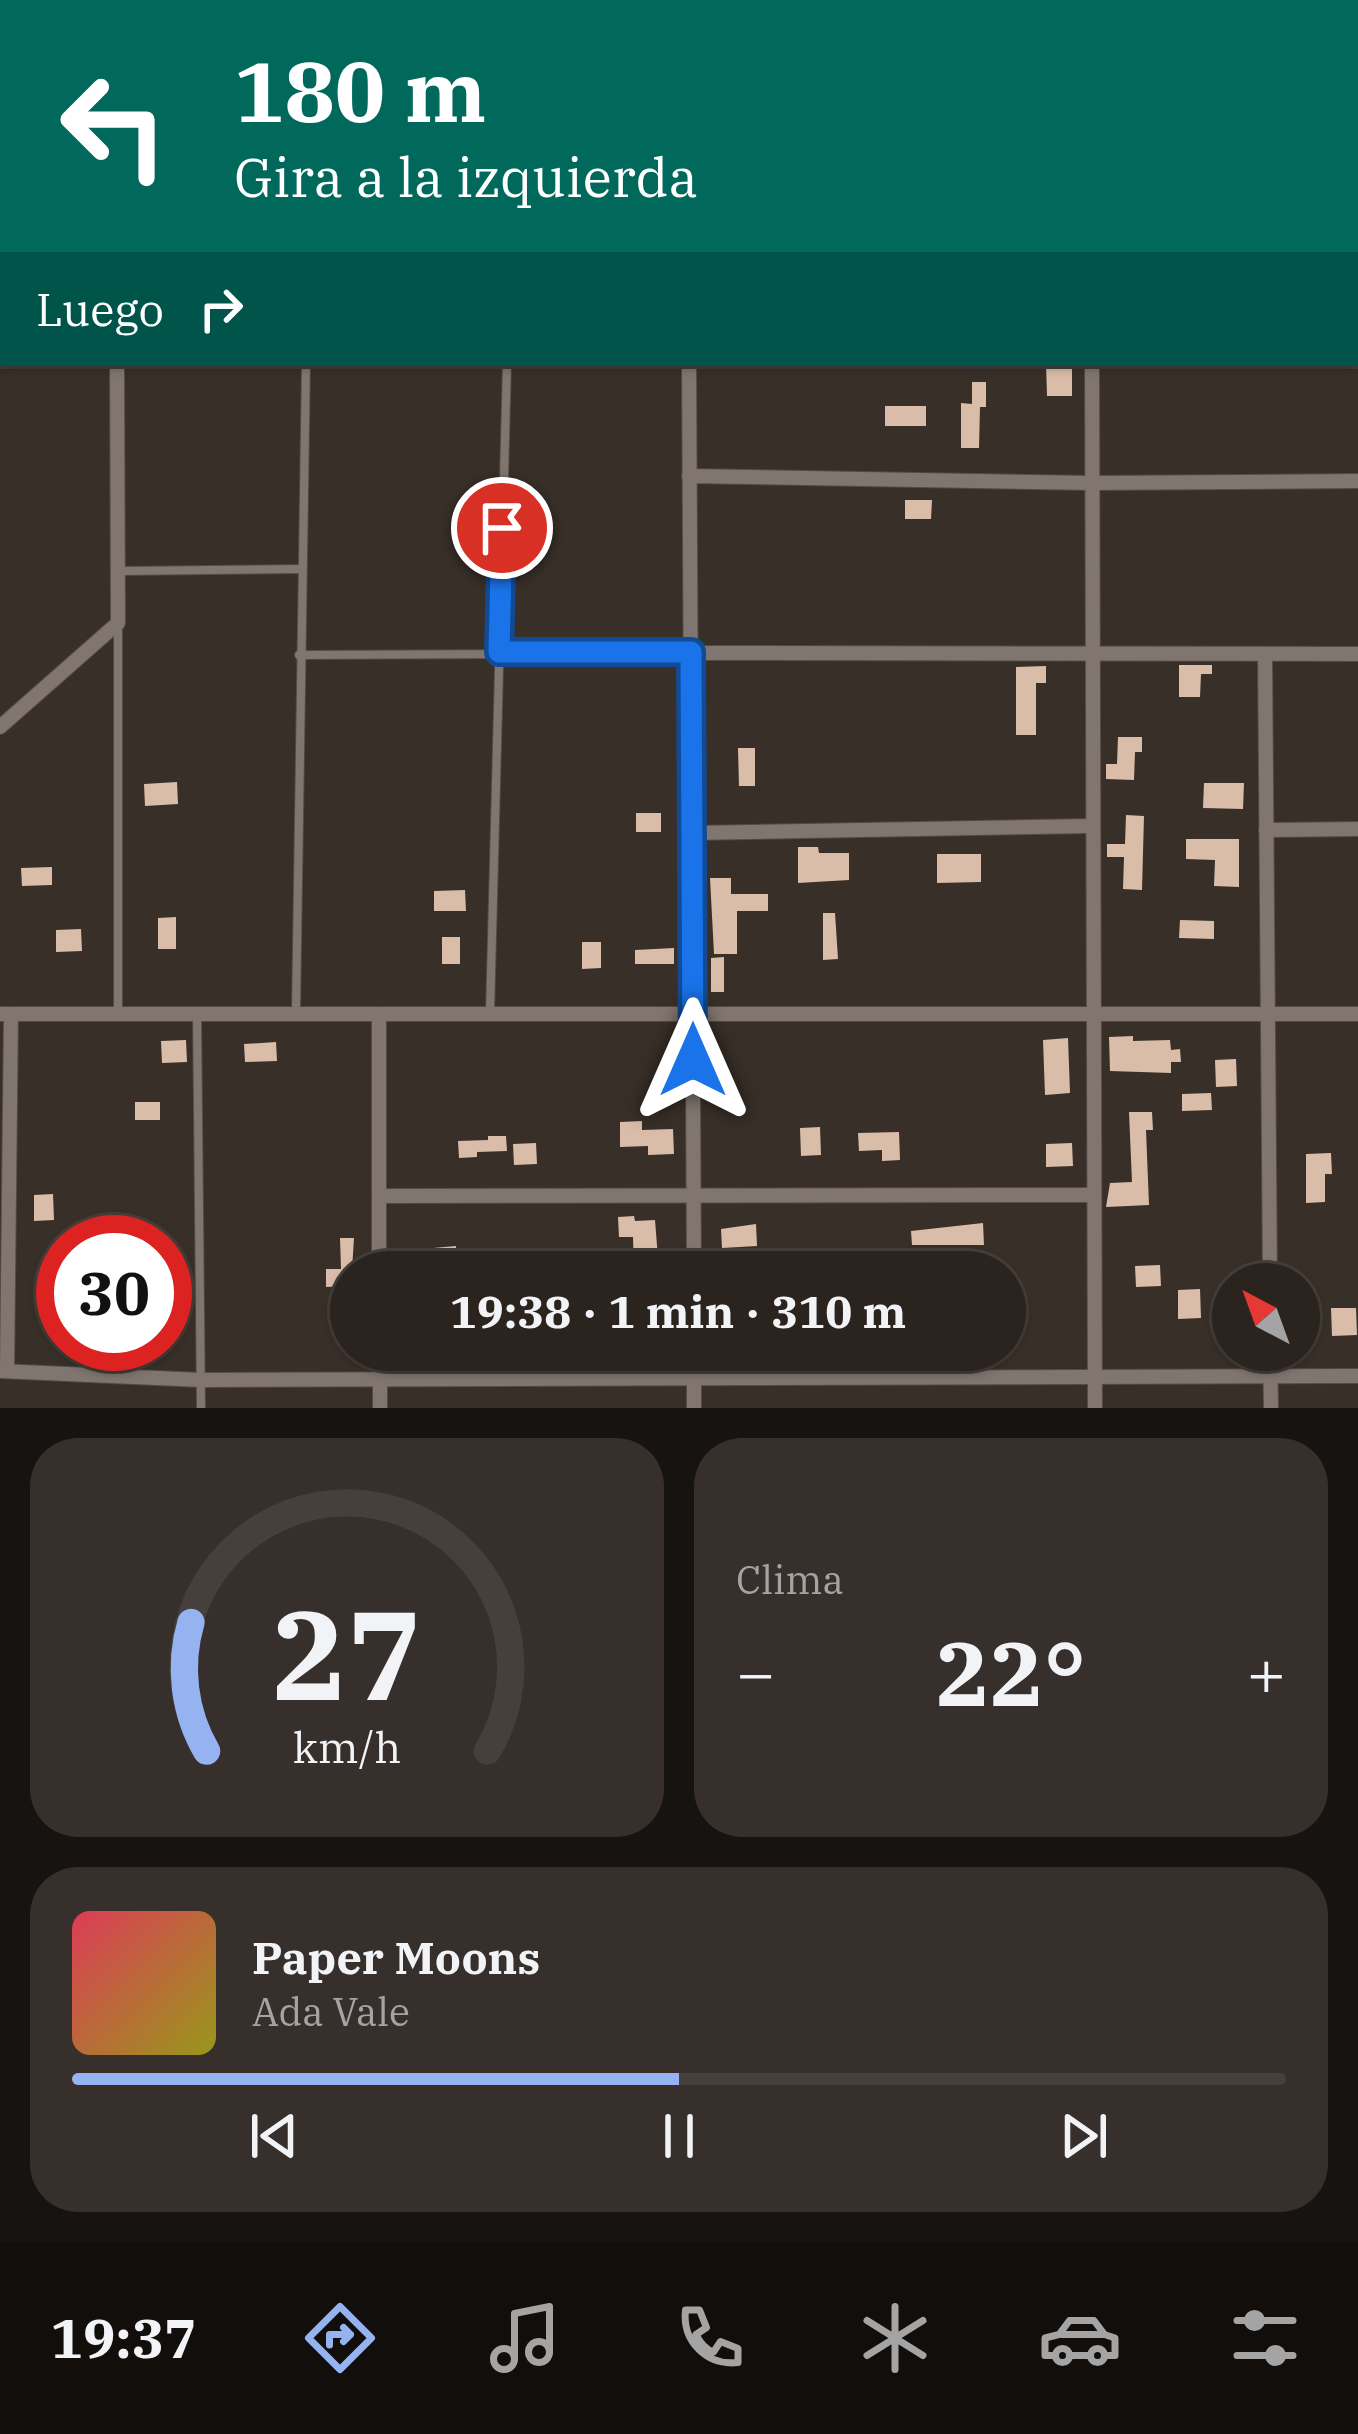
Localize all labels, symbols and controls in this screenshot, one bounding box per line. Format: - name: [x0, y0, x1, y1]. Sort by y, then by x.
- text: 180 m: [234, 36, 486, 145]
- icon: left: [36, 48, 192, 204]
- text: Gira a la izquierda: [234, 142, 698, 212]
- icon: right: [188, 276, 254, 342]
- text: Luego: [36, 280, 164, 338]
- pin: [451, 477, 553, 579]
- icon: arrive: [469, 495, 535, 561]
- position arrow: [630, 997, 756, 1123]
- speed limit sign: 30: [36, 1215, 192, 1371]
- north arrow: [1212, 1263, 1320, 1371]
- map controls: [1212, 1263, 1320, 1371]
- text: 19:38 · 1 min · 310 m: [450, 1282, 906, 1340]
- text: Clima: [736, 1554, 844, 1605]
- text: 27: [272, 1572, 422, 1734]
- text: 22°: [936, 1614, 1086, 1731]
- text: −: [736, 1629, 776, 1715]
- text: +: [1246, 1629, 1286, 1715]
- text: km/h: [293, 1718, 401, 1774]
- text: Paper Moons: [252, 1928, 540, 1986]
- text: Ada Vale: [252, 1986, 410, 2037]
- icon: previous: [241, 2103, 307, 2169]
- icon: pause: [646, 2103, 712, 2169]
- icon: next: [1051, 2103, 1117, 2169]
- icon: directions: [298, 2296, 382, 2380]
- icon: music: [483, 2296, 567, 2380]
- icon: phone: [668, 2296, 752, 2380]
- icon: climate: [853, 2296, 937, 2380]
- icon: car: [1038, 2296, 1122, 2380]
- icon: filters: [1223, 2296, 1307, 2380]
- text: 19:37: [51, 2303, 197, 2373]

